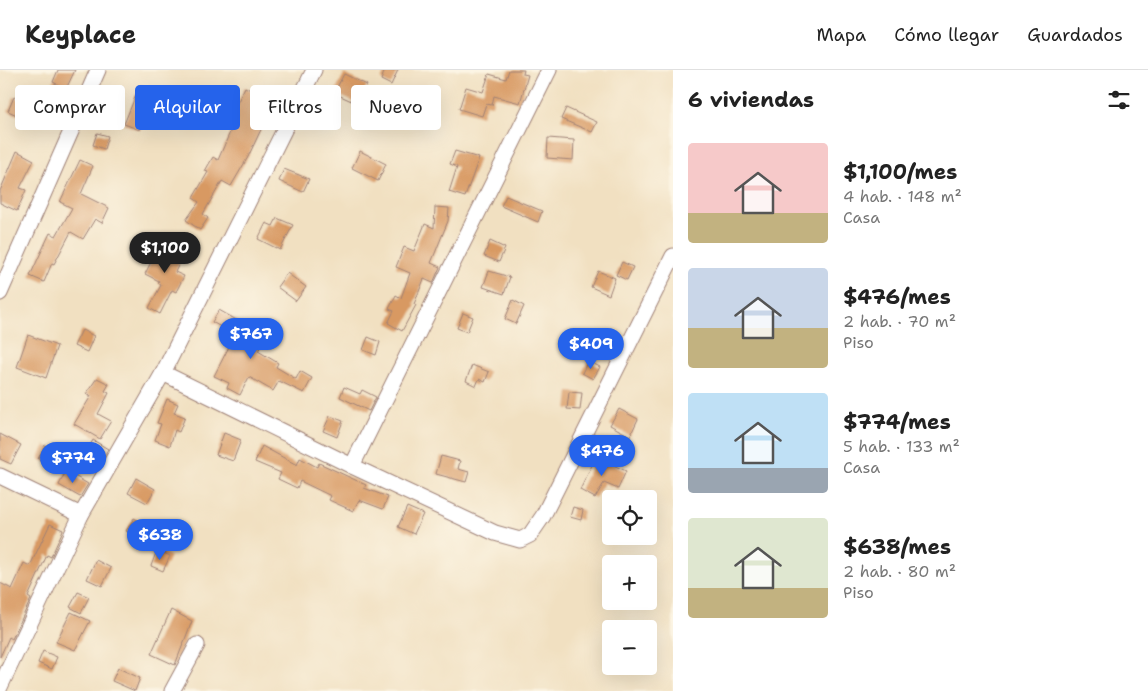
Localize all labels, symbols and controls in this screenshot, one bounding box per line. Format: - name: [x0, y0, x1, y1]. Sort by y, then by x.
- text: Keyplace: [25, 19, 136, 51]
- text: Mapa: [816, 23, 866, 47]
- text: Cómo llegar: [894, 23, 999, 47]
- text: Guardados: [1027, 23, 1123, 47]
- chip: Comprar: [15, 85, 125, 130]
- chip: Alquilar: [135, 85, 240, 130]
- chip: Filtros: [250, 85, 341, 130]
- chip: Nuevo: [351, 85, 441, 130]
- text: 6 viviendas: [688, 86, 814, 114]
- icon: filters: [1105, 86, 1133, 114]
- text: $1,100/mes: [843, 158, 957, 186]
- icon: home: [728, 163, 788, 223]
- text: 4 hab. · 148 m²: [843, 186, 962, 207]
- text: Casa: [843, 207, 880, 228]
- pin: $1,100: [124, 232, 206, 274]
- text: $1,100: [140, 237, 190, 258]
- text: $476/mes: [843, 283, 951, 311]
- icon: home: [728, 288, 788, 348]
- text: 2 hab. · 70 m²: [843, 311, 956, 332]
- pin: $767: [221, 318, 281, 360]
- text: $767: [229, 323, 273, 344]
- pin: $409: [561, 328, 621, 370]
- text: Piso: [843, 332, 874, 353]
- text: $409: [569, 333, 613, 354]
- text: $774/mes: [843, 408, 951, 436]
- icon: home: [728, 413, 788, 473]
- pin: $476: [572, 434, 632, 477]
- text: 5 hab. · 133 m²: [843, 436, 960, 457]
- text: $476: [580, 440, 624, 461]
- pin: $774: [43, 442, 103, 484]
- text: $774: [51, 447, 95, 468]
- text: Casa: [843, 457, 880, 478]
- map controls: [602, 490, 657, 675]
- button: locate: [602, 490, 657, 545]
- pin: $638: [130, 518, 190, 561]
- text: $638: [138, 524, 182, 545]
- text: $638/mes: [843, 533, 951, 561]
- icon: home: [728, 538, 788, 598]
- button: +: [602, 555, 657, 610]
- text: 2 hab. · 80 m²: [843, 561, 956, 582]
- text: Piso: [843, 582, 874, 603]
- button: −: [602, 620, 657, 675]

